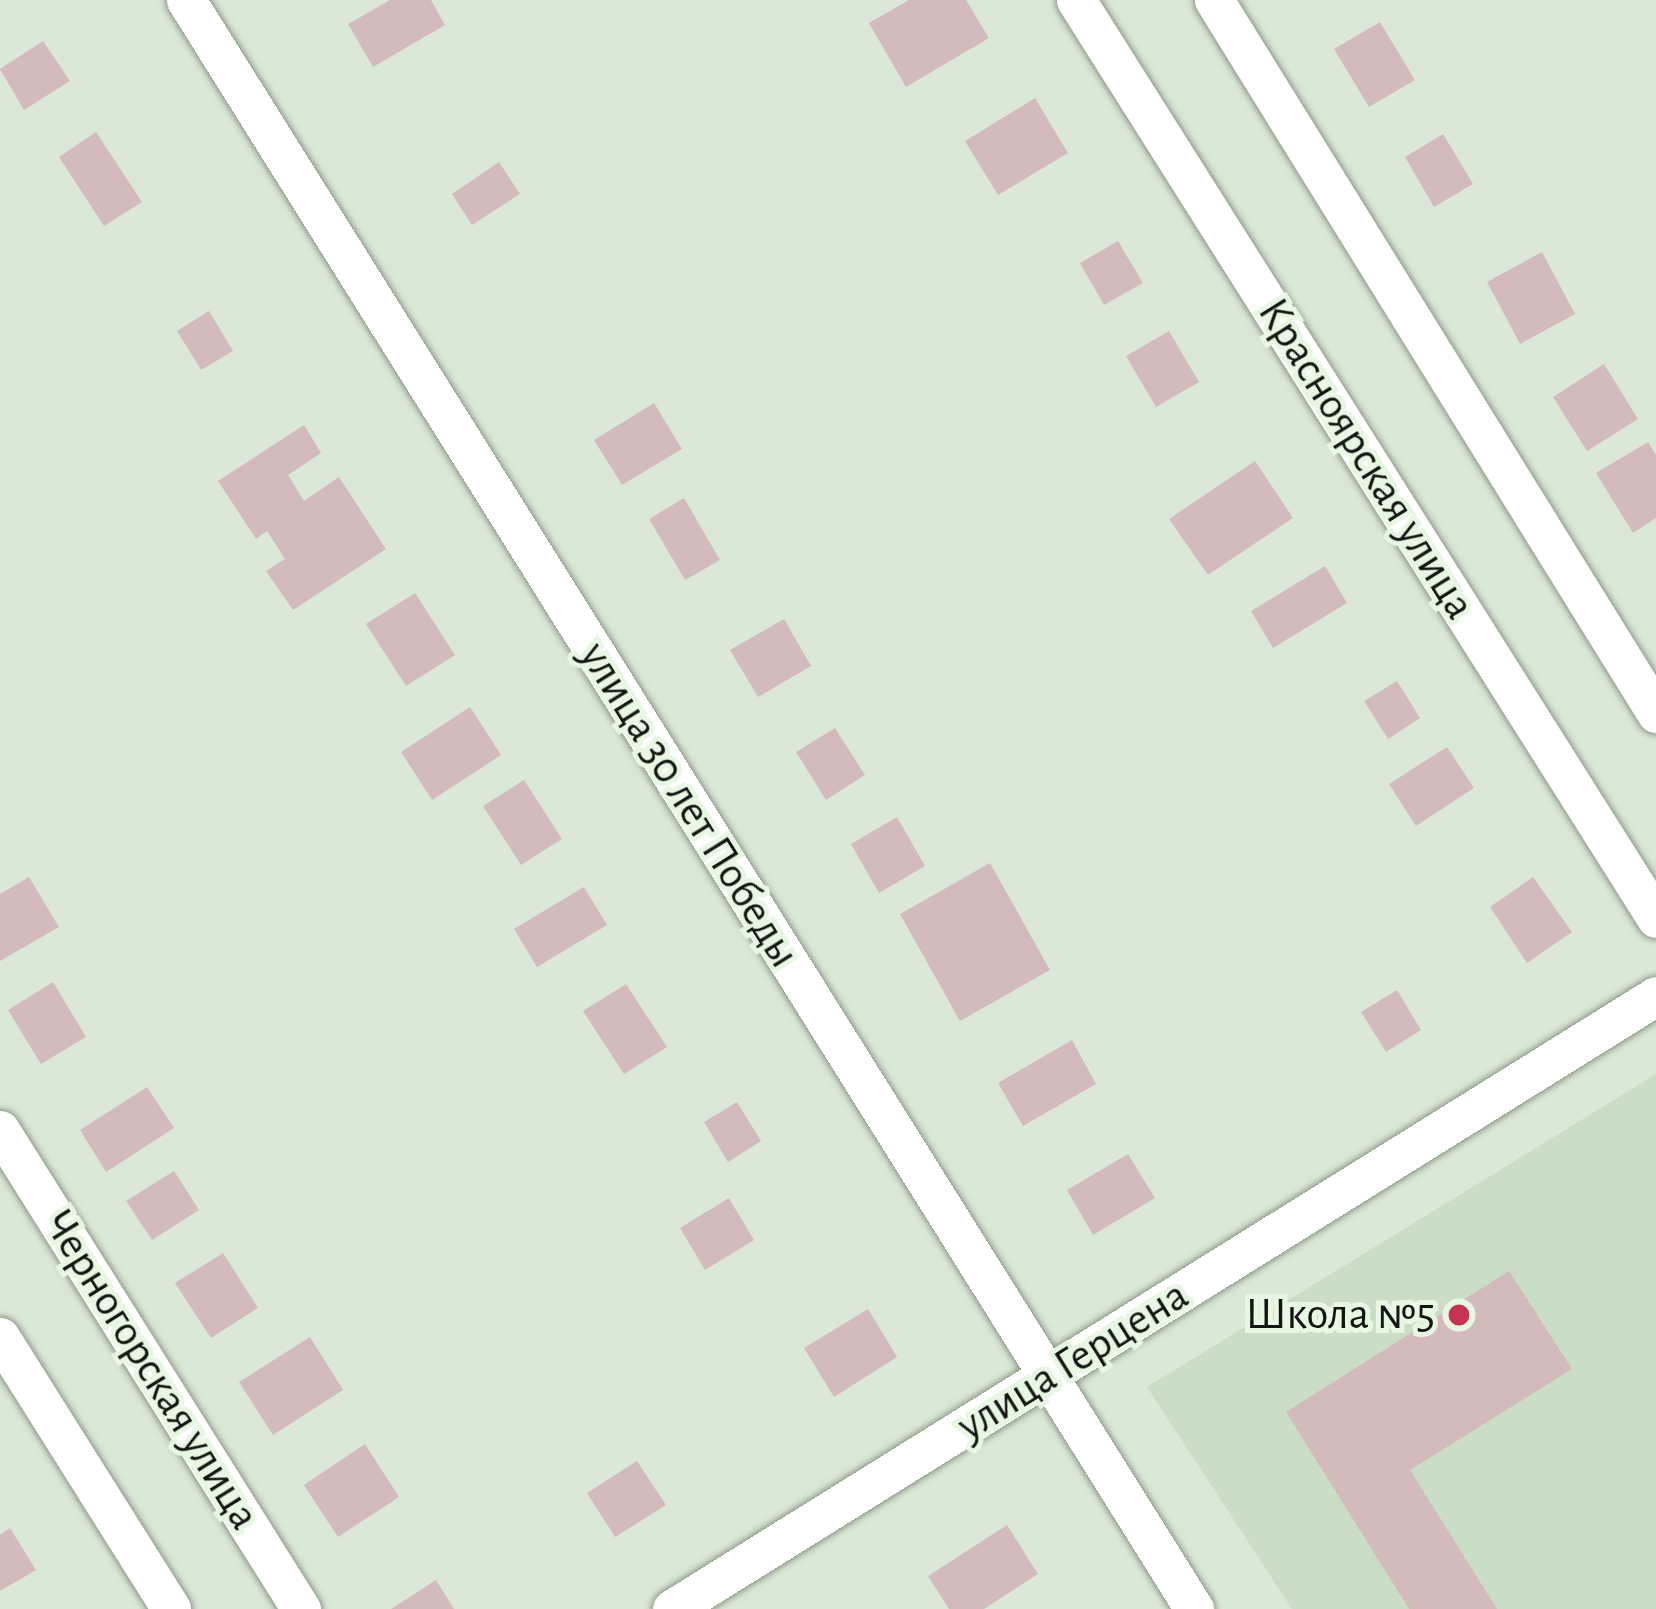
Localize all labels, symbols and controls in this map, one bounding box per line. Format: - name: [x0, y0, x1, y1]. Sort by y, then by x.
- street label: Красноярская улица: [1245, 288, 1487, 630]
- street label: улица 30 лет Победы: [567, 632, 811, 978]
- street label: Черногорская улица: [31, 1200, 271, 1540]
- street label: улица Герцена: [947, 1269, 1199, 1453]
- place label: Школа №5: [1245, 1288, 1435, 1342]
- marker: Школа №5: [1446, 1302, 1472, 1328]

